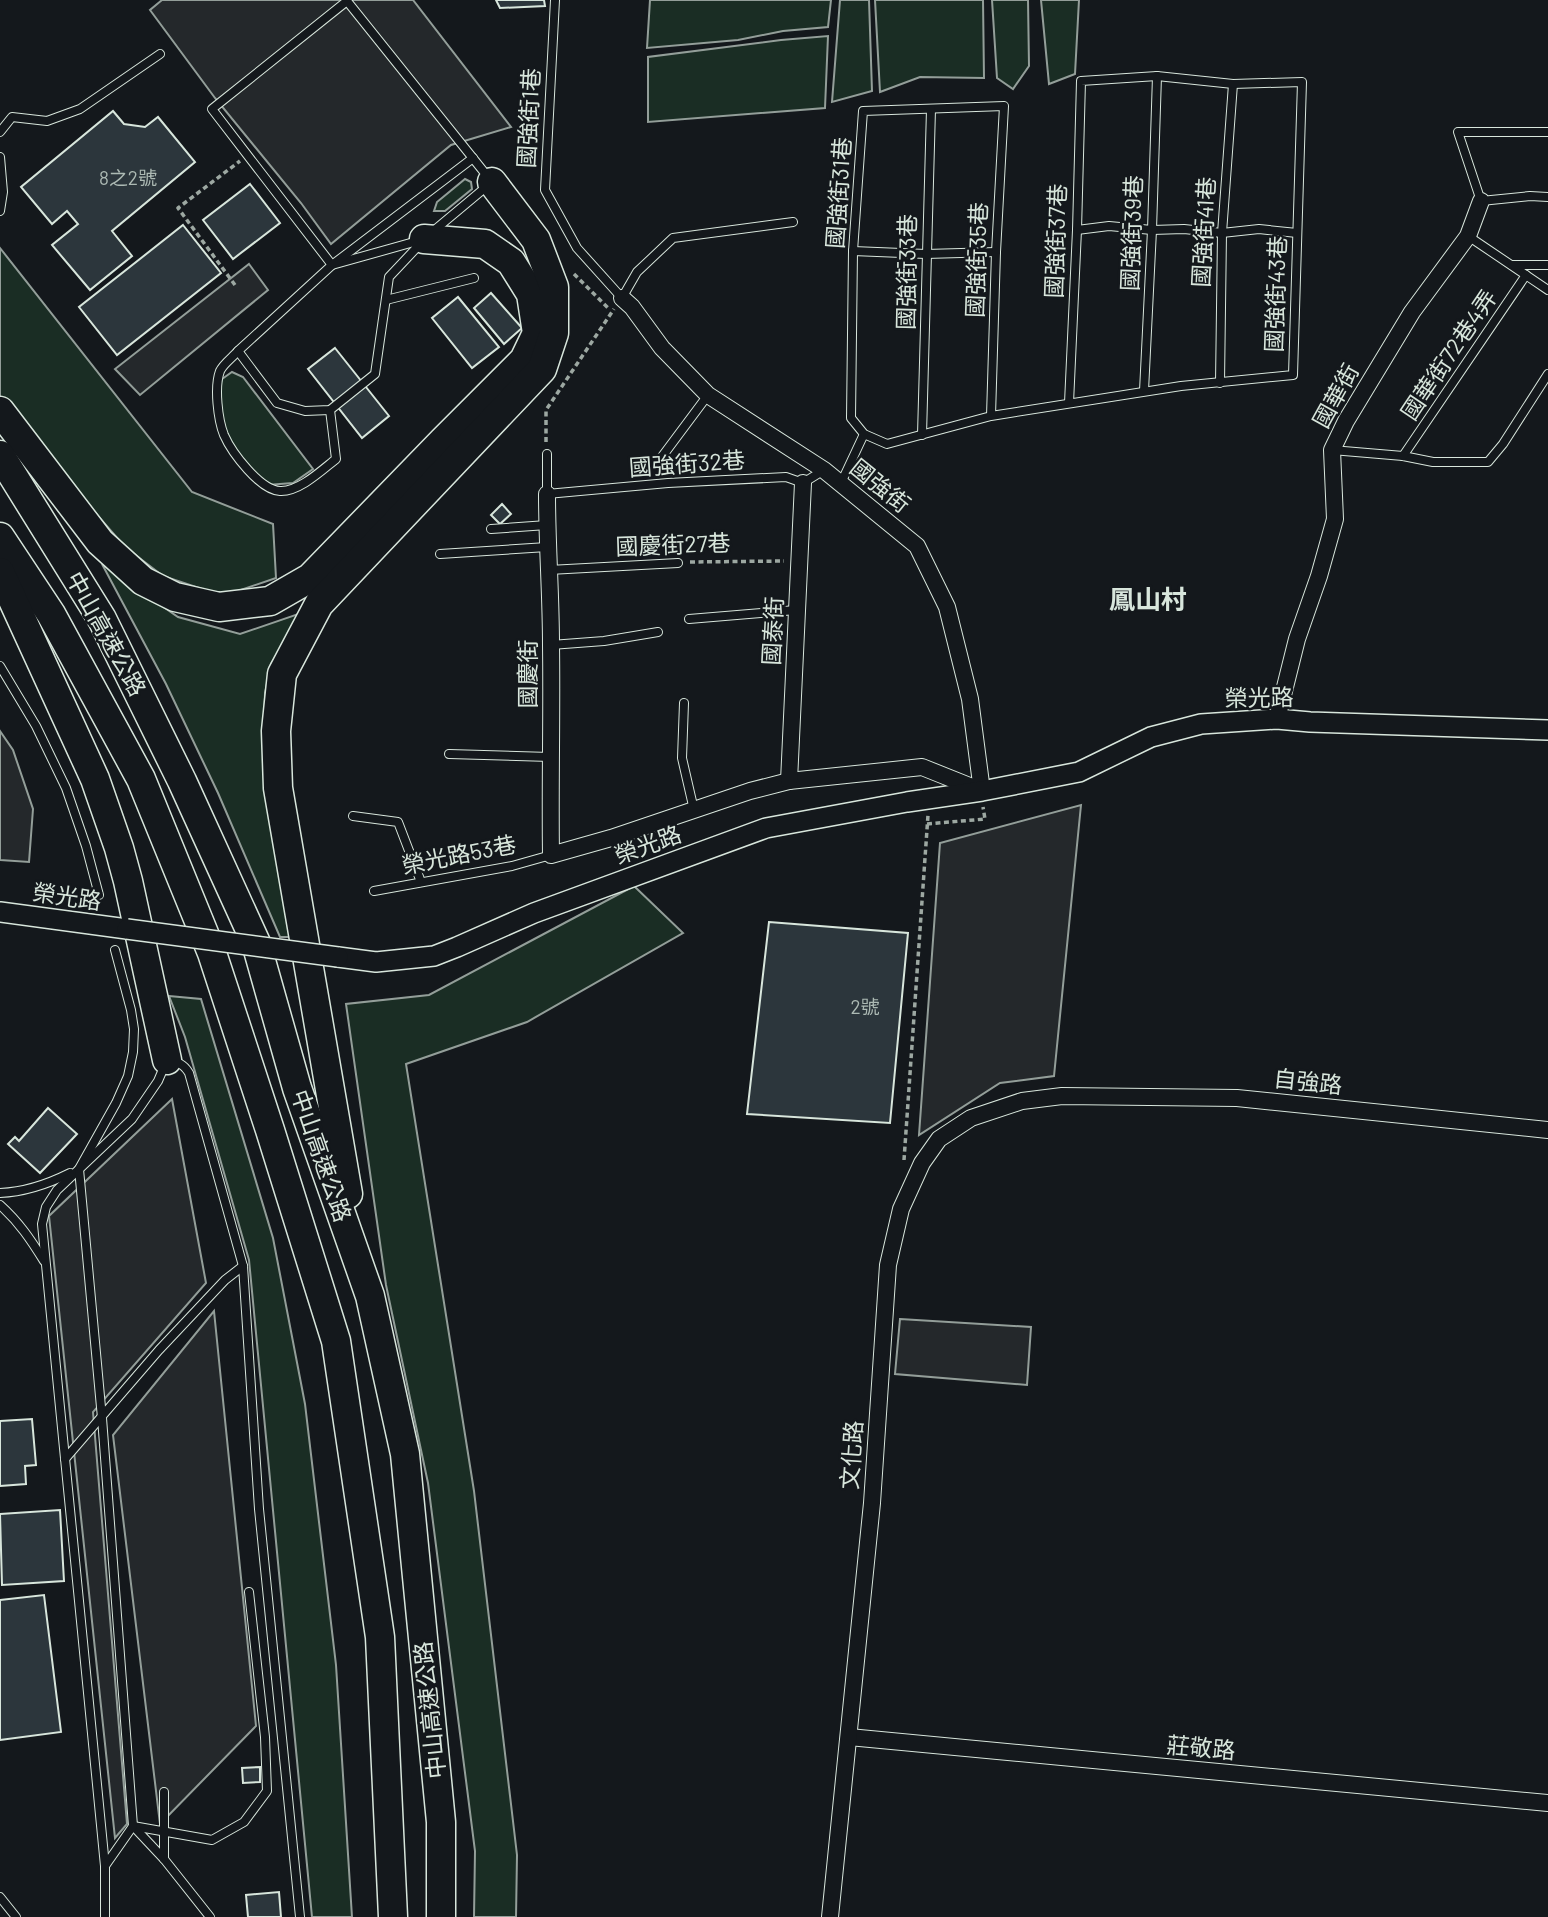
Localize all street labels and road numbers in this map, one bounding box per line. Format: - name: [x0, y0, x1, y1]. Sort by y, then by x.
- street label: 國強街1巷: [511, 67, 545, 169]
- street label: 國強街31巷: [820, 136, 856, 250]
- street label: 國強街39巷: [1115, 175, 1147, 291]
- street label: 國強街41巷: [1186, 176, 1220, 288]
- street label: 國強街37巷: [1039, 183, 1071, 299]
- street label: 國強街35巷: [960, 202, 992, 318]
- street label: 國強街33巷: [891, 214, 921, 330]
- street label: 國強街43巷: [1259, 235, 1291, 353]
- street label: 國華街72巷4弄: [1394, 284, 1502, 425]
- street label: 國華街: [1306, 359, 1364, 432]
- street label: 國強街32巷: [628, 445, 746, 481]
- street label: 國強街: [845, 453, 916, 518]
- street label: 國慶街27巷: [615, 528, 731, 560]
- street label: 中山高速公路: [61, 566, 153, 701]
- street label: 國泰街: [756, 596, 788, 666]
- street label: 國慶街: [513, 640, 541, 709]
- street label: 榮光路: [1224, 682, 1294, 712]
- street label: 榮光路: [610, 819, 685, 869]
- street label: 榮光路53巷: [399, 829, 518, 879]
- street label: 榮光路: [31, 877, 103, 915]
- street label: 自強路: [1272, 1063, 1344, 1099]
- street label: 中山高速公路: [286, 1086, 358, 1225]
- street label: 文化路: [835, 1420, 867, 1490]
- street label: 中山高速公路: [408, 1640, 450, 1780]
- street label: 莊敬路: [1165, 1730, 1237, 1764]

